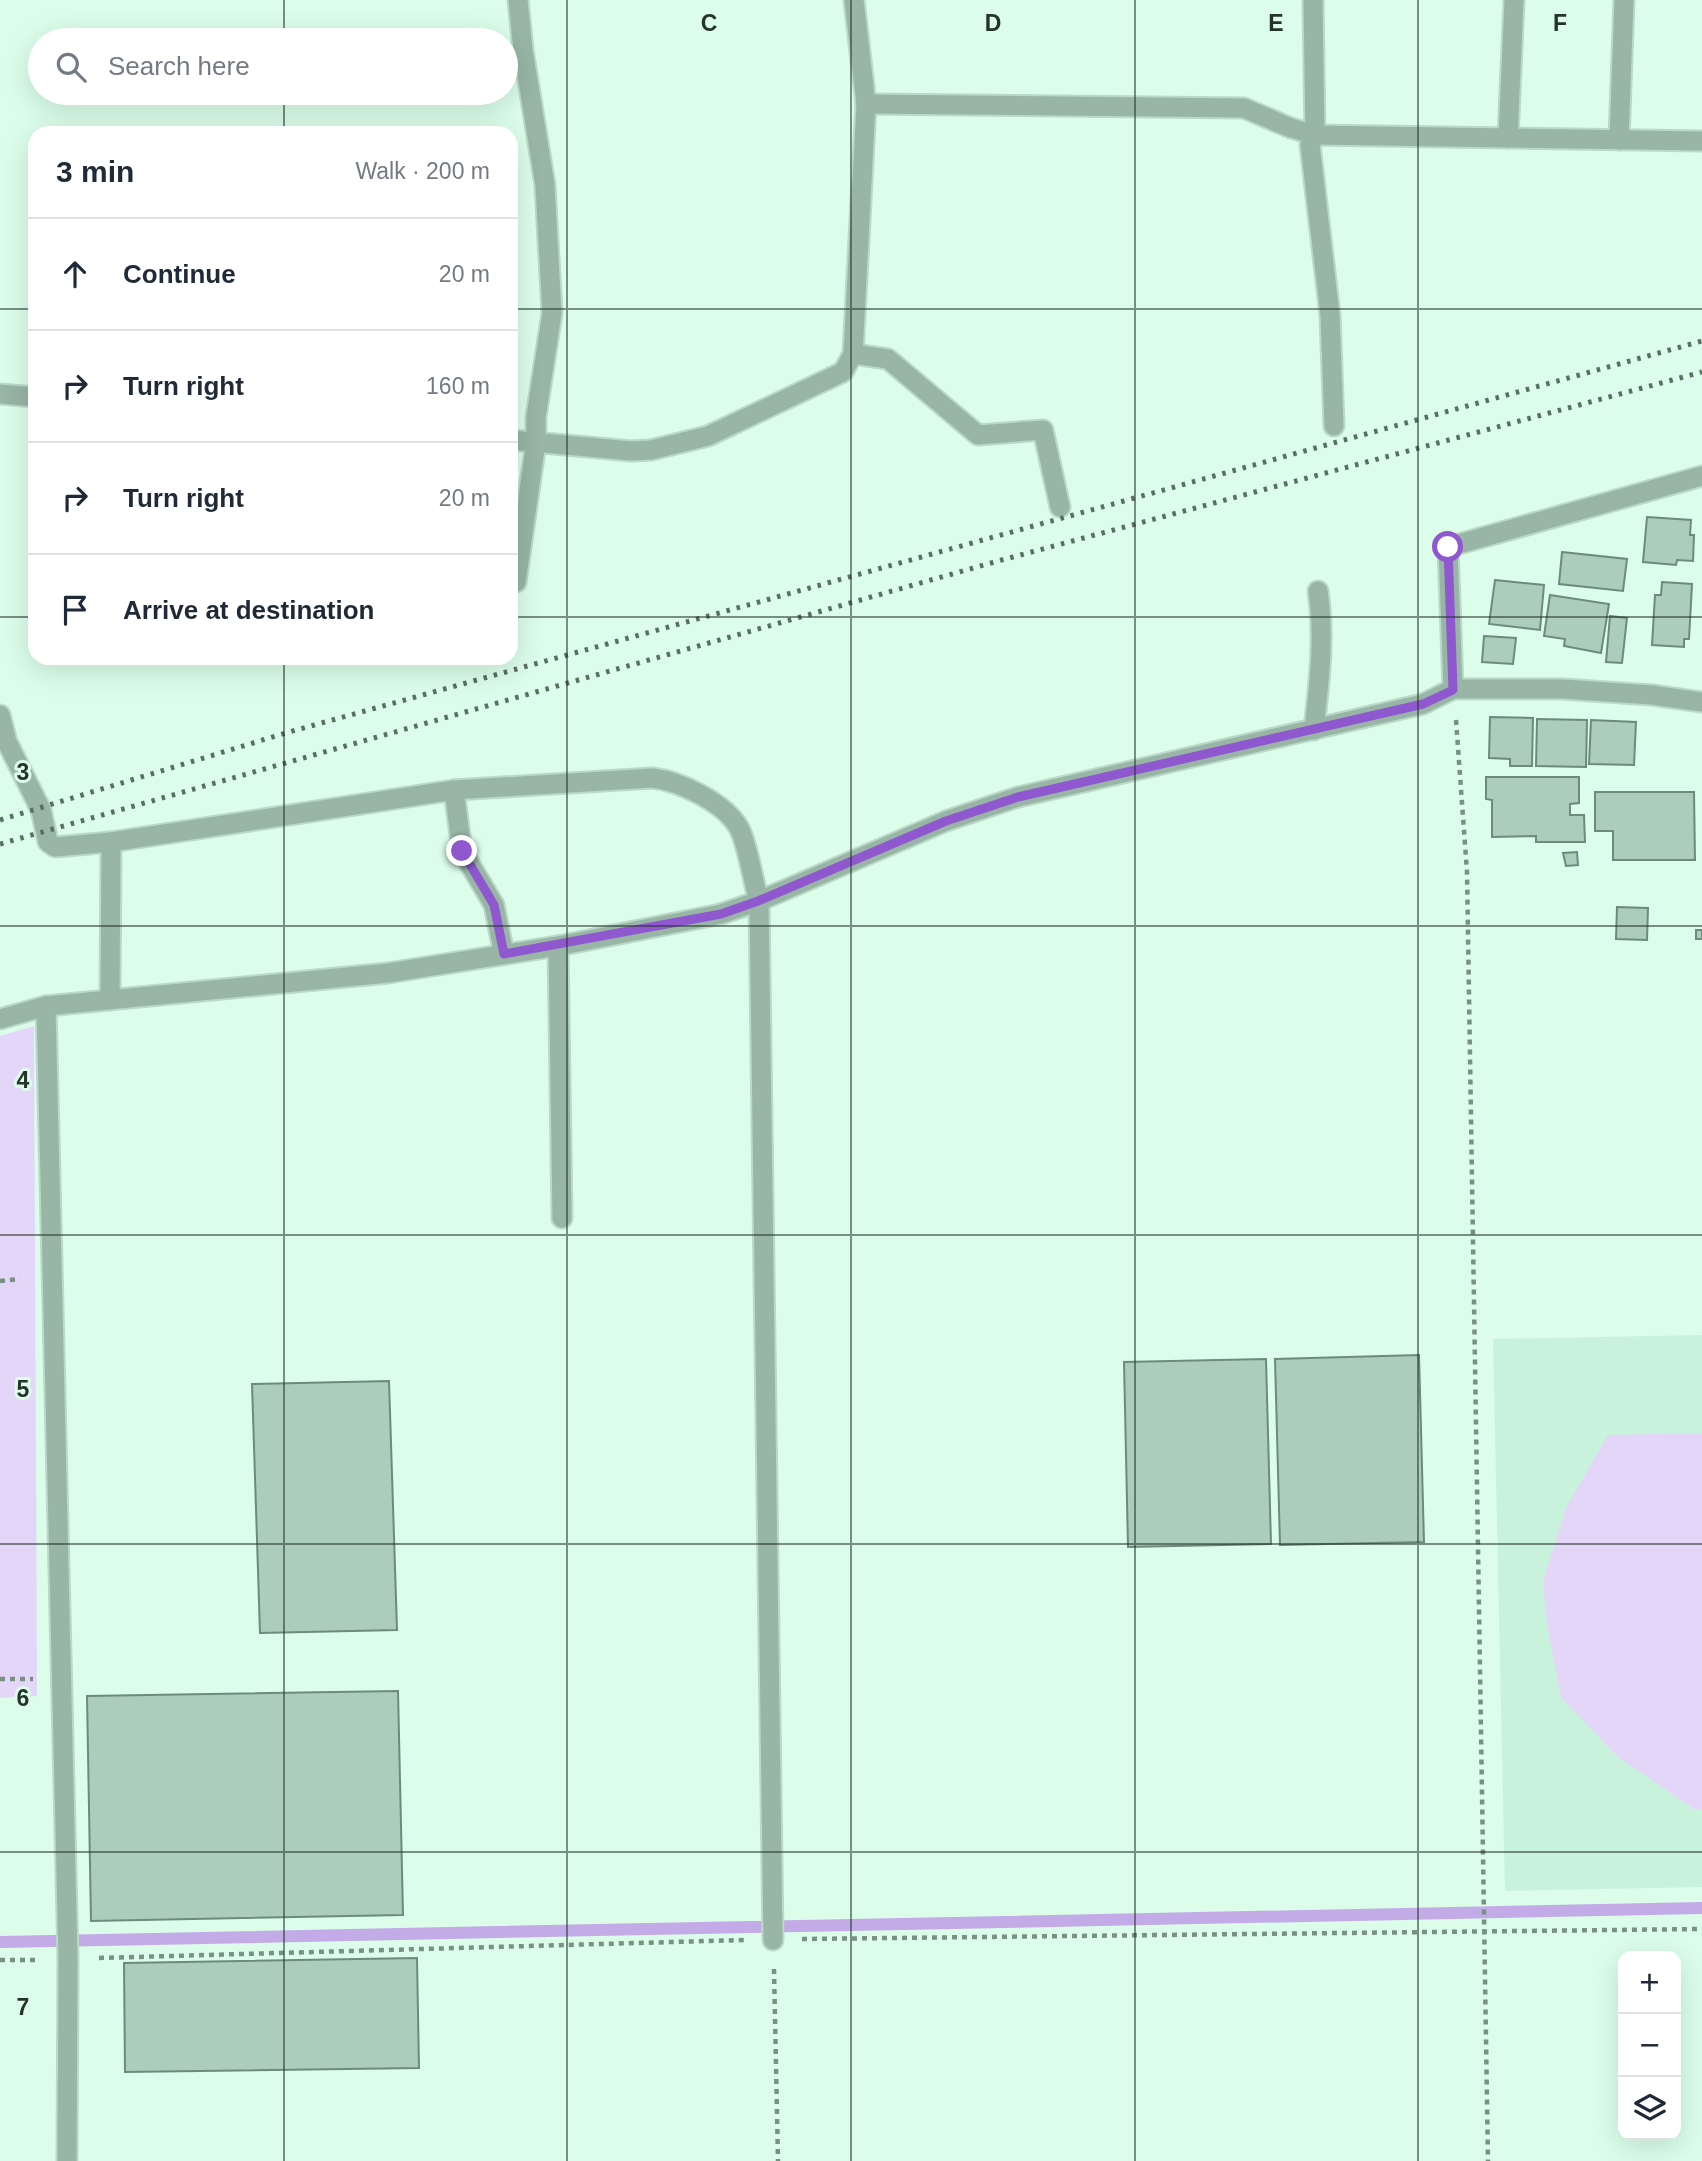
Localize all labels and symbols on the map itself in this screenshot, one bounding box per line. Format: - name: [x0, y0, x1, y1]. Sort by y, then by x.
- text: C: [701, 10, 717, 36]
- text: D: [985, 10, 1001, 36]
- text: E: [1268, 10, 1284, 36]
- text: F: [1553, 10, 1567, 36]
- route start: [1432, 531, 1463, 562]
- text: 3: [17, 759, 29, 785]
- route end: [446, 835, 477, 866]
- text: 4: [17, 1067, 30, 1093]
- text: 5: [17, 1376, 30, 1402]
- text: 6: [17, 1685, 29, 1711]
- text: 7: [17, 1994, 29, 2020]

